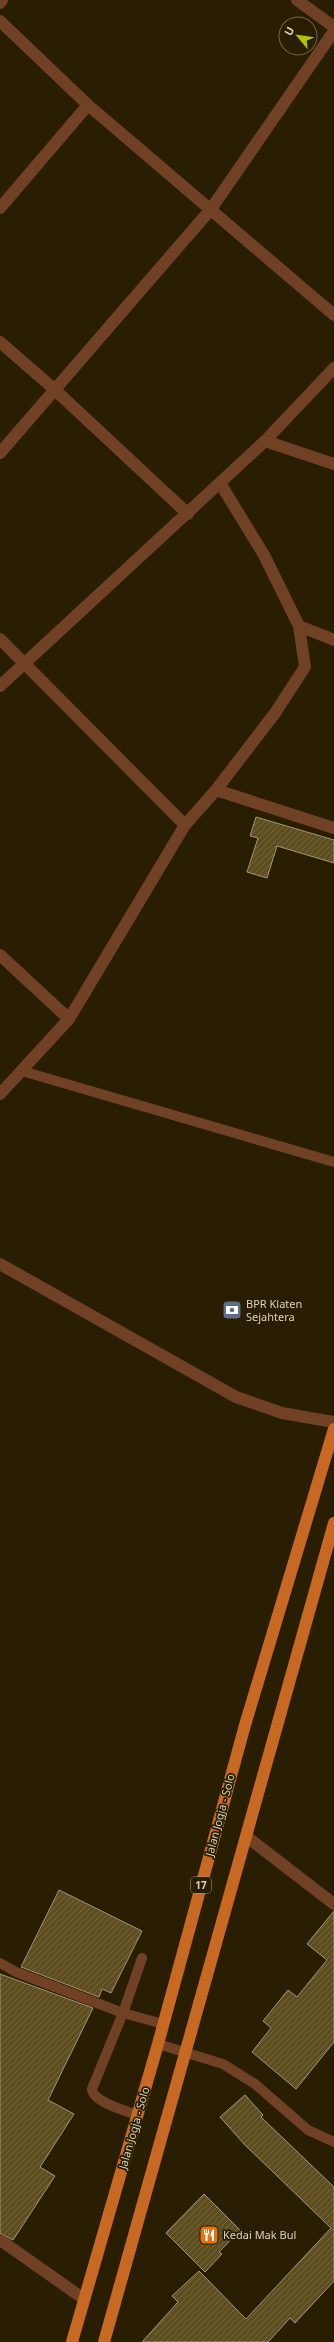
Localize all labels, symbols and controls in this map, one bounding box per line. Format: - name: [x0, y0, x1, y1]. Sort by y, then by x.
- north arrow: [278, 16, 318, 56]
- text: U: [280, 24, 297, 38]
- place label: BPR Klaten Sejahtera: [246, 1296, 302, 1324]
- bank icon: BPR Klaten Sejahtera: [221, 1299, 243, 1321]
- street label: Jalan Jogja - Solo: [201, 1772, 238, 1859]
- road number: 17: [191, 1877, 211, 1893]
- street label: Jalan Jogja - Solo: [114, 2085, 152, 2172]
- restaurant icon: Kedai Mak Bul: [198, 2224, 220, 2246]
- place label: Kedai Mak Bul: [223, 2227, 296, 2242]

